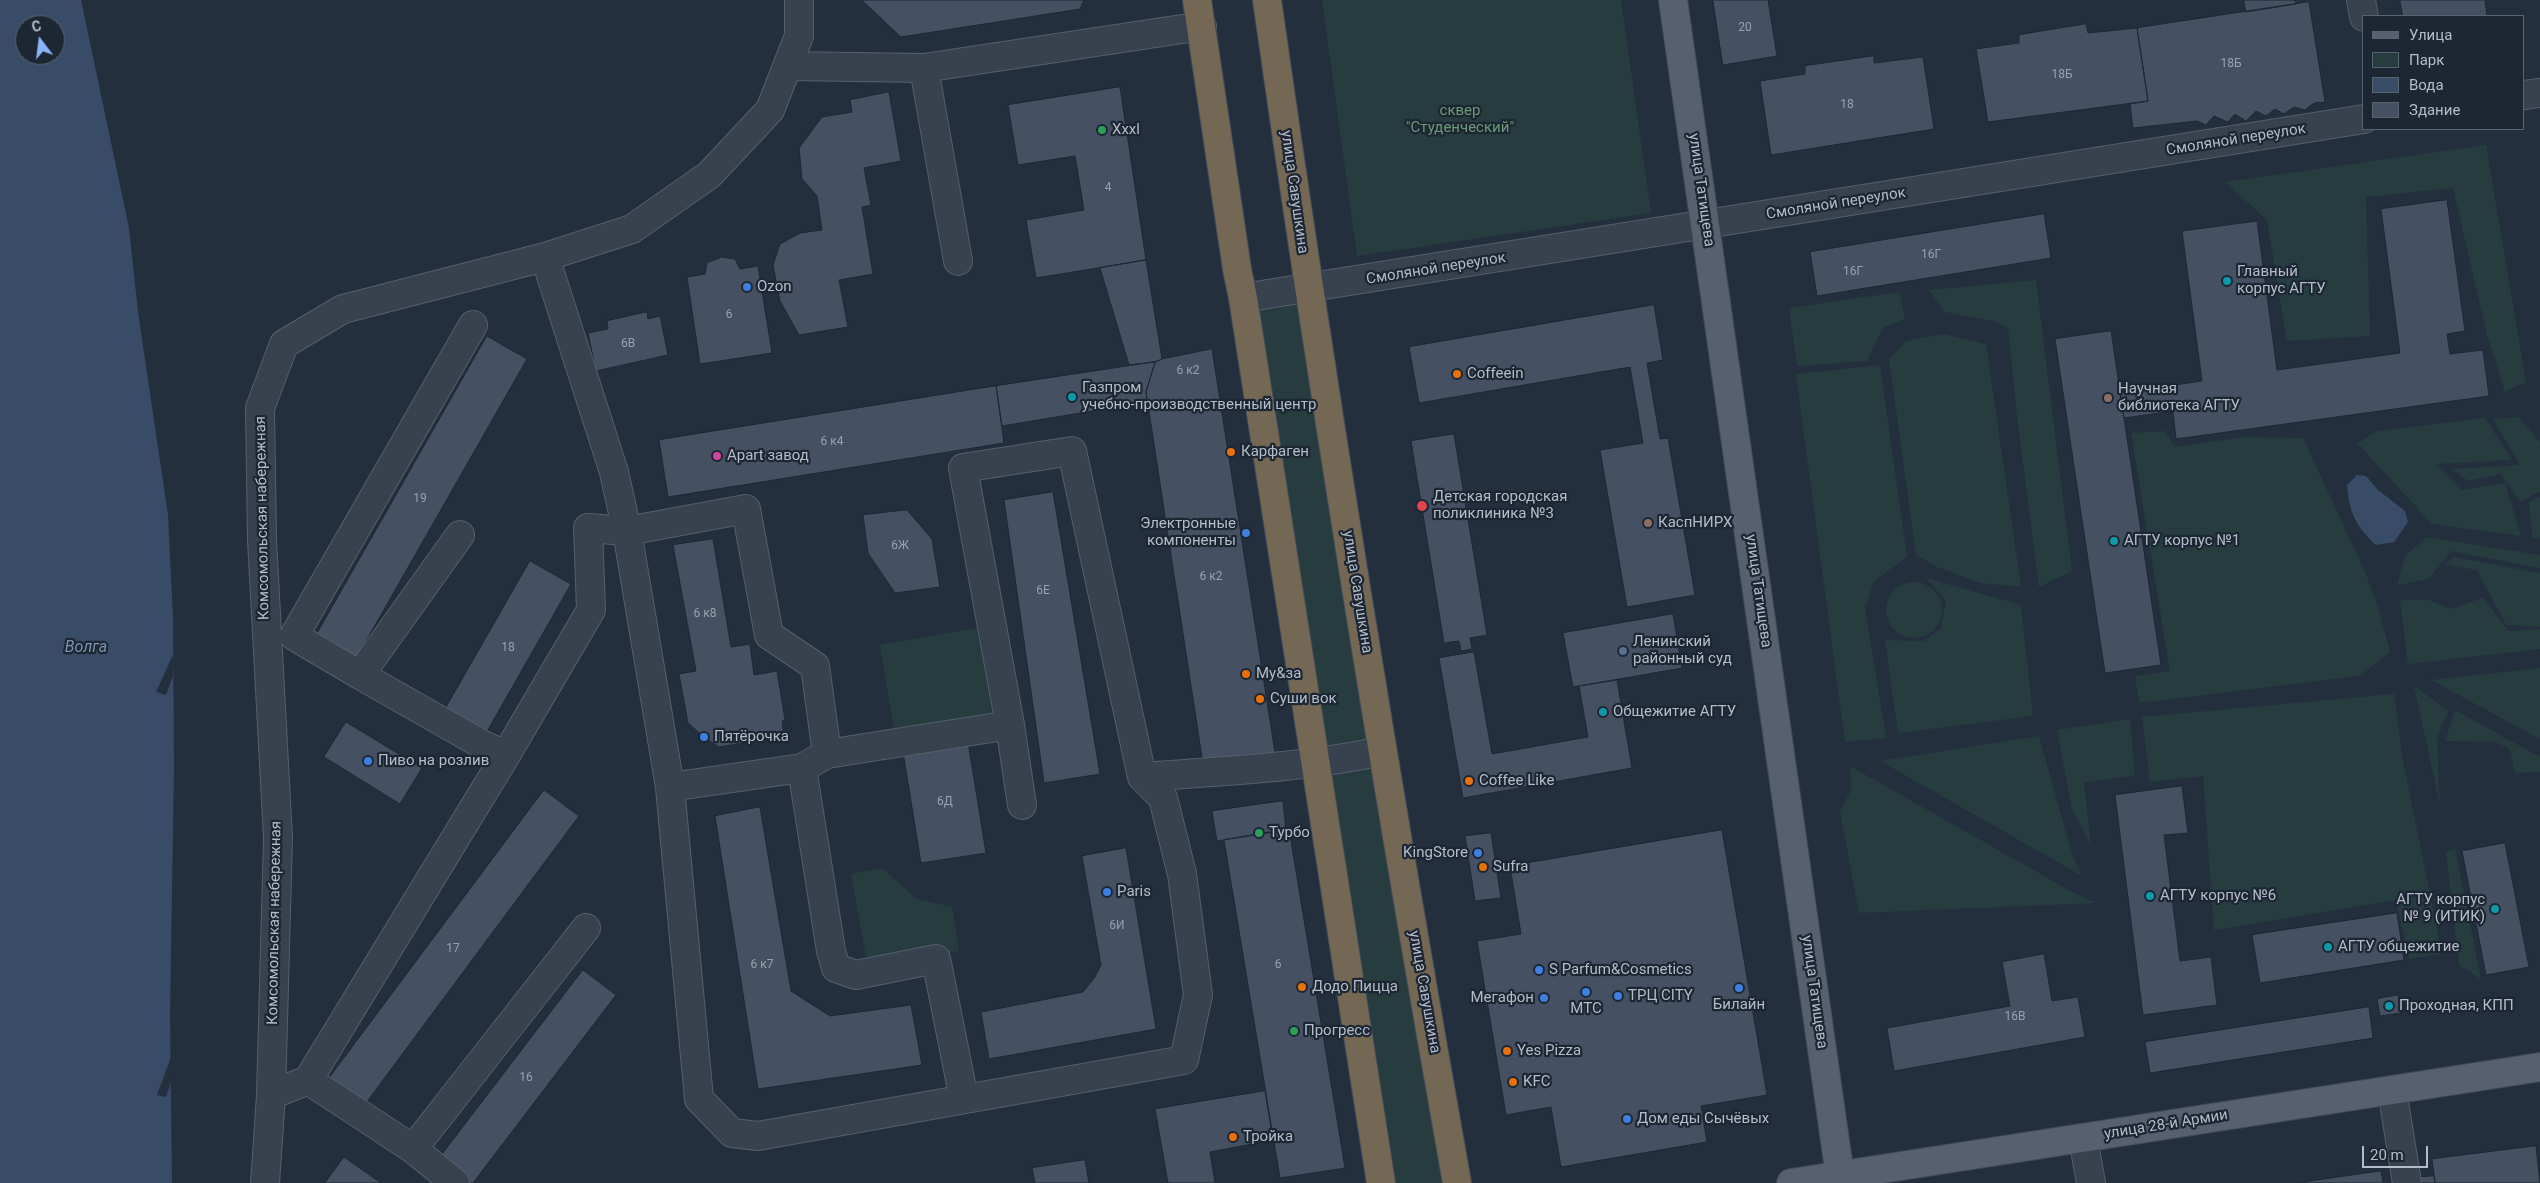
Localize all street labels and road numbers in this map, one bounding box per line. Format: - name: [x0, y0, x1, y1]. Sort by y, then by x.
- street label: Смоляной переулок: [2165, 120, 2307, 160]
- street label: улица Савушкина: [1276, 129, 1312, 255]
- street label: улица Татищева: [1684, 132, 1718, 248]
- street label: Смоляной переулок: [1765, 184, 1907, 224]
- street label: Смоляной переулок: [1365, 249, 1507, 289]
- street label: Комсомольская набережная: [252, 416, 274, 620]
- street label: улица Савушкина: [1338, 529, 1376, 655]
- street label: улица Татищева: [1741, 533, 1775, 649]
- street label: Комсомольская набережная: [264, 821, 286, 1025]
- street label: улица Савушкина: [1404, 929, 1444, 1055]
- street label: улица Татищева: [1797, 934, 1831, 1050]
- street label: улица 28-й Армии: [2103, 1106, 2229, 1144]

